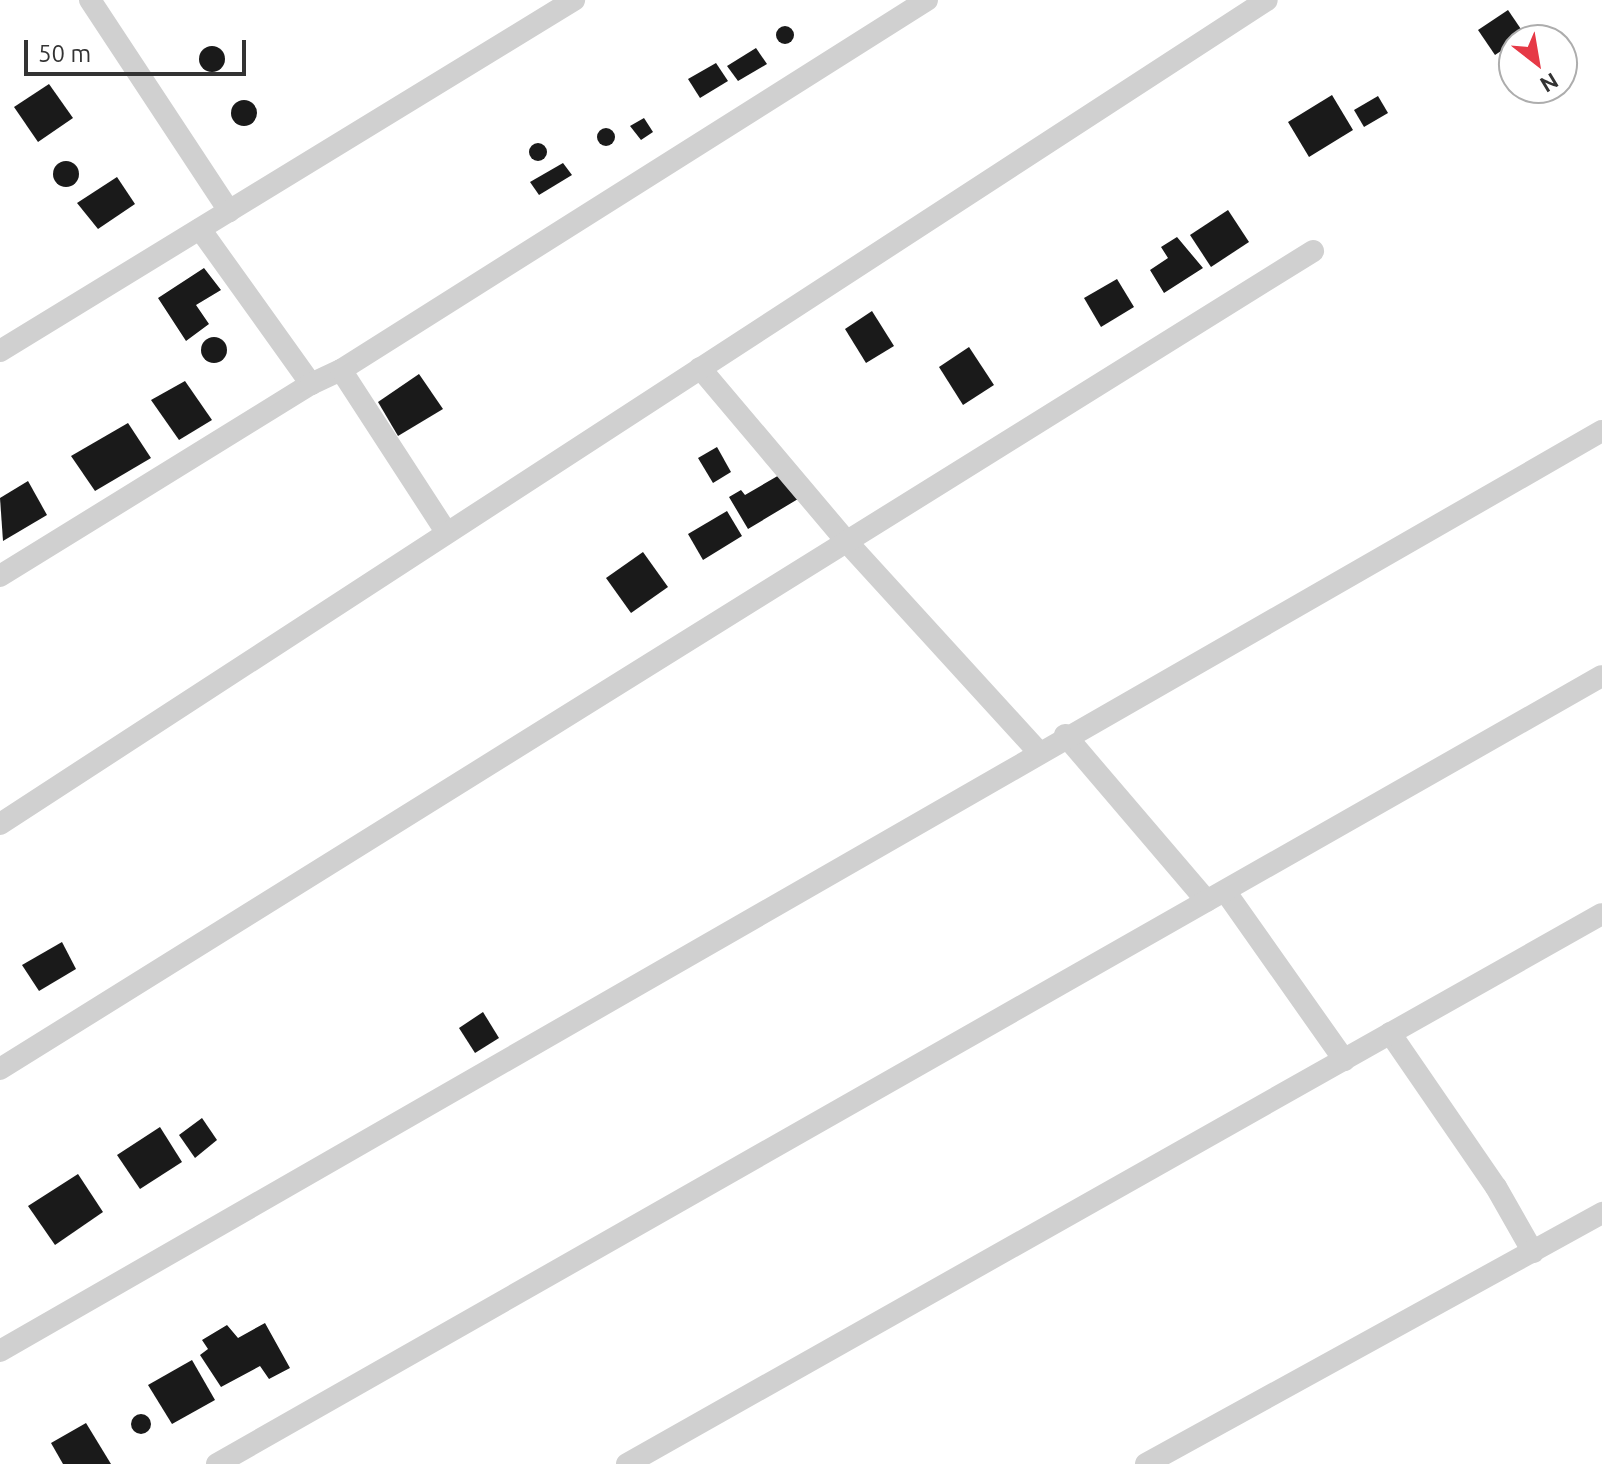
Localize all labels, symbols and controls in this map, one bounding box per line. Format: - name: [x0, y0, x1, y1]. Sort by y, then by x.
- scale bar: [28, 24, 250, 74]
- north arrow: [1498, 24, 1578, 104]
- text: 50 m: [38, 40, 91, 67]
- text: N: [1536, 68, 1563, 98]

